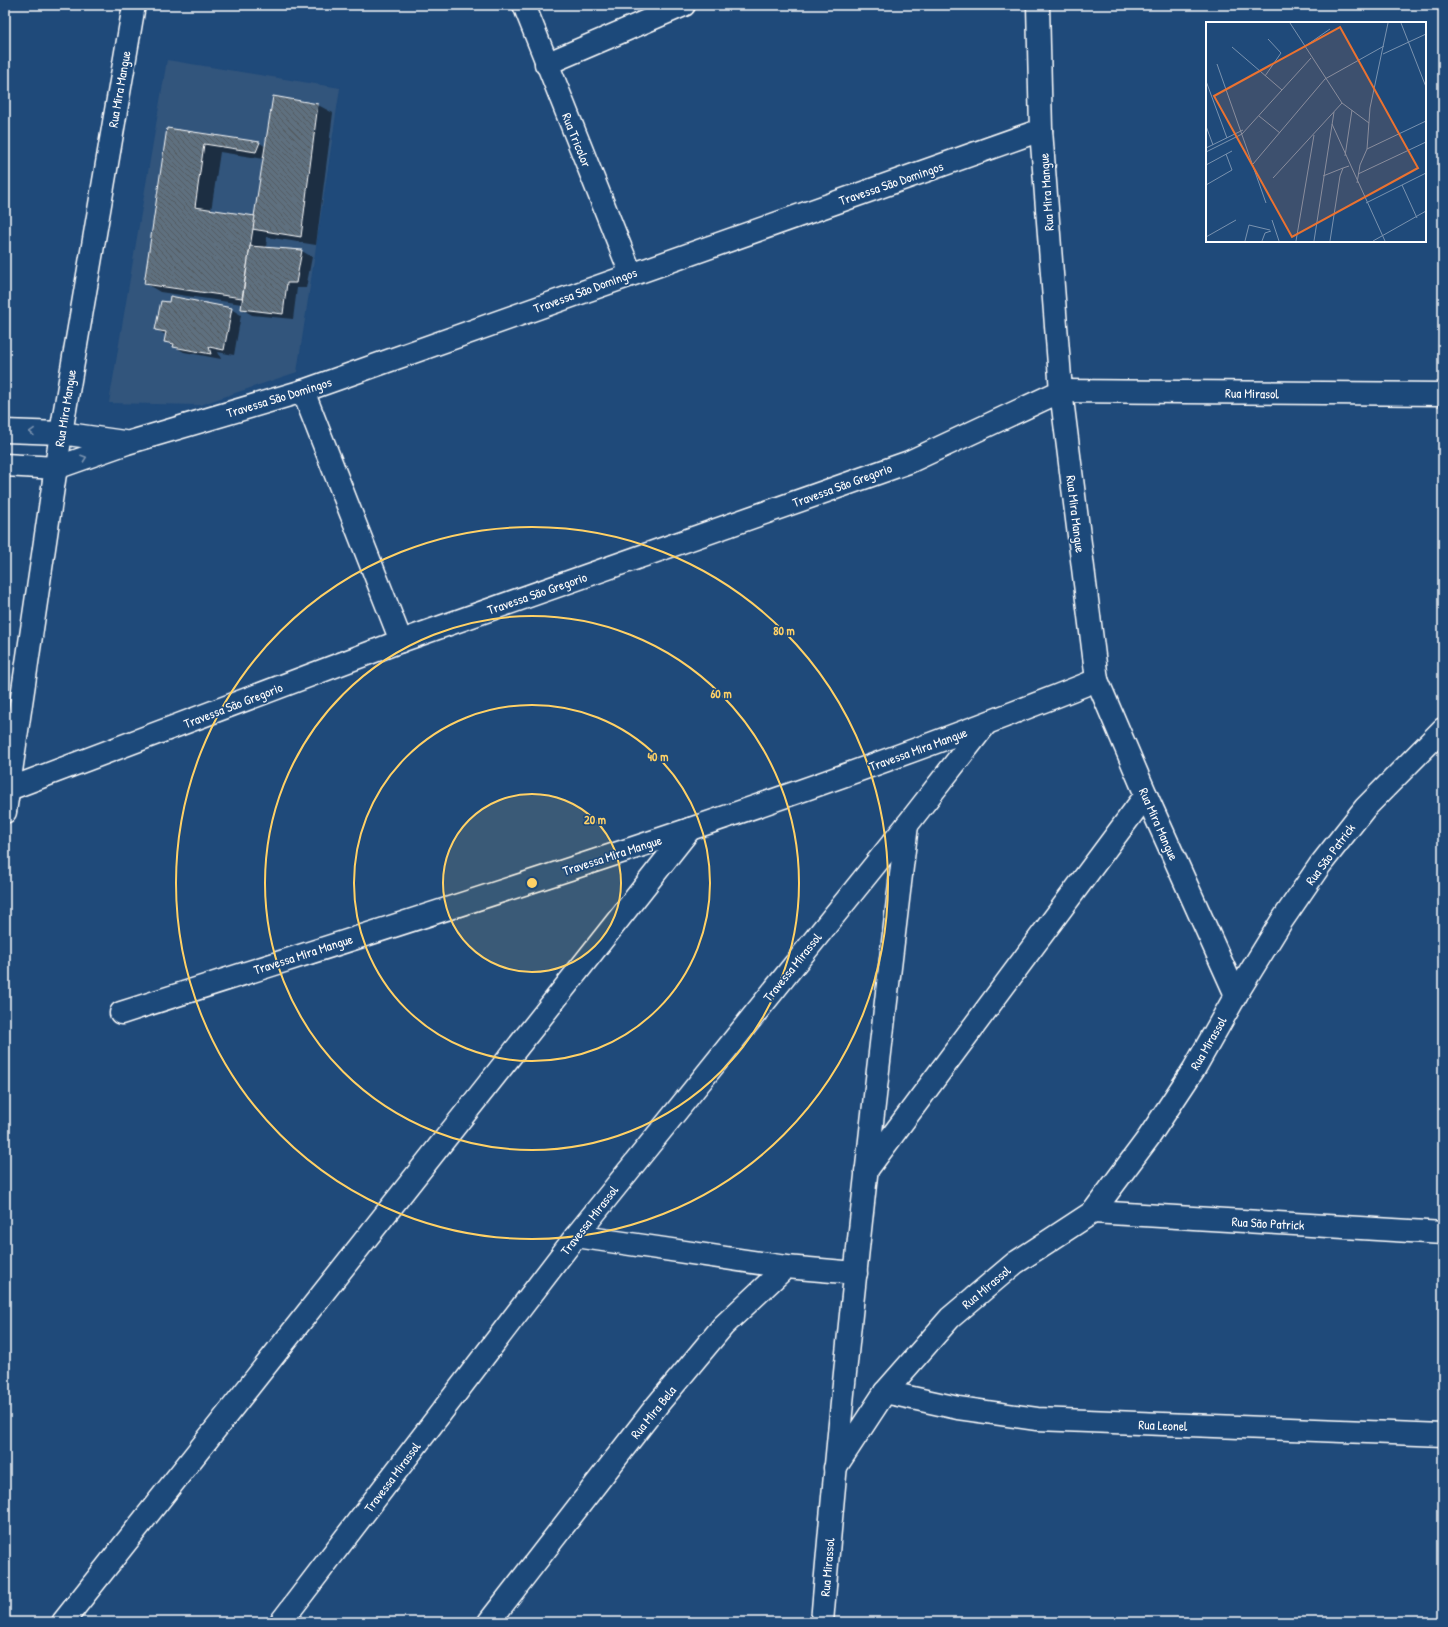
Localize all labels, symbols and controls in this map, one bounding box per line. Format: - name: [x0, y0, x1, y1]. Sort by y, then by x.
- inset map: [1206, 22, 1426, 242]
- street label: Rua Mira Mangue: [103, 49, 135, 129]
- street label: Rua Tricolor: [558, 110, 596, 170]
- street label: Rua Mira Mangue: [1034, 153, 1058, 231]
- street label: Travessa São Domingos: [837, 157, 945, 209]
- street label: Travessa São Domingos: [531, 263, 639, 317]
- street label: Rua Mira Mangue: [50, 368, 80, 448]
- street label: Travessa São Domingos: [224, 372, 334, 422]
- street label: Rua Mirasol: [1225, 384, 1280, 402]
- one-way arrow: [29, 428, 35, 436]
- one-way arrow: [81, 454, 88, 462]
- street label: Travessa São Gregorio: [790, 459, 894, 511]
- street label: Rua Mira Mangue: [1062, 474, 1090, 554]
- street label: Travessa São Gregorio: [485, 567, 589, 619]
- text: 80 m: [773, 622, 795, 639]
- street label: Travessa São Gregorio: [181, 678, 285, 732]
- text: 60 m: [710, 685, 732, 702]
- street label: Travessa Mira Mangue: [866, 723, 970, 775]
- text: 40 m: [648, 748, 668, 765]
- street label: Rua Mira Mangue: [1135, 785, 1183, 863]
- text: 20 m: [584, 811, 606, 828]
- street label: Rua São Patrick: [1301, 819, 1359, 888]
- street label: Travessa Mira Mangue: [560, 830, 664, 880]
- centre of rings: [525, 876, 539, 890]
- street label: Travessa Mirassol: [759, 928, 826, 1005]
- street label: Travessa Mira Mangue: [251, 929, 355, 979]
- street label: Rua Mirassol: [1186, 1013, 1231, 1073]
- street label: Travessa Mirassol: [556, 1181, 622, 1259]
- street label: Rua São Patrick: [1231, 1212, 1305, 1234]
- street label: Rua Mirassol: [958, 1261, 1015, 1313]
- street label: Rua Mira Bela: [626, 1382, 680, 1442]
- street label: Rua Leonel: [1138, 1415, 1188, 1435]
- street label: Travessa Mirassol: [359, 1438, 425, 1516]
- street label: Rua Mirassol: [815, 1536, 839, 1597]

